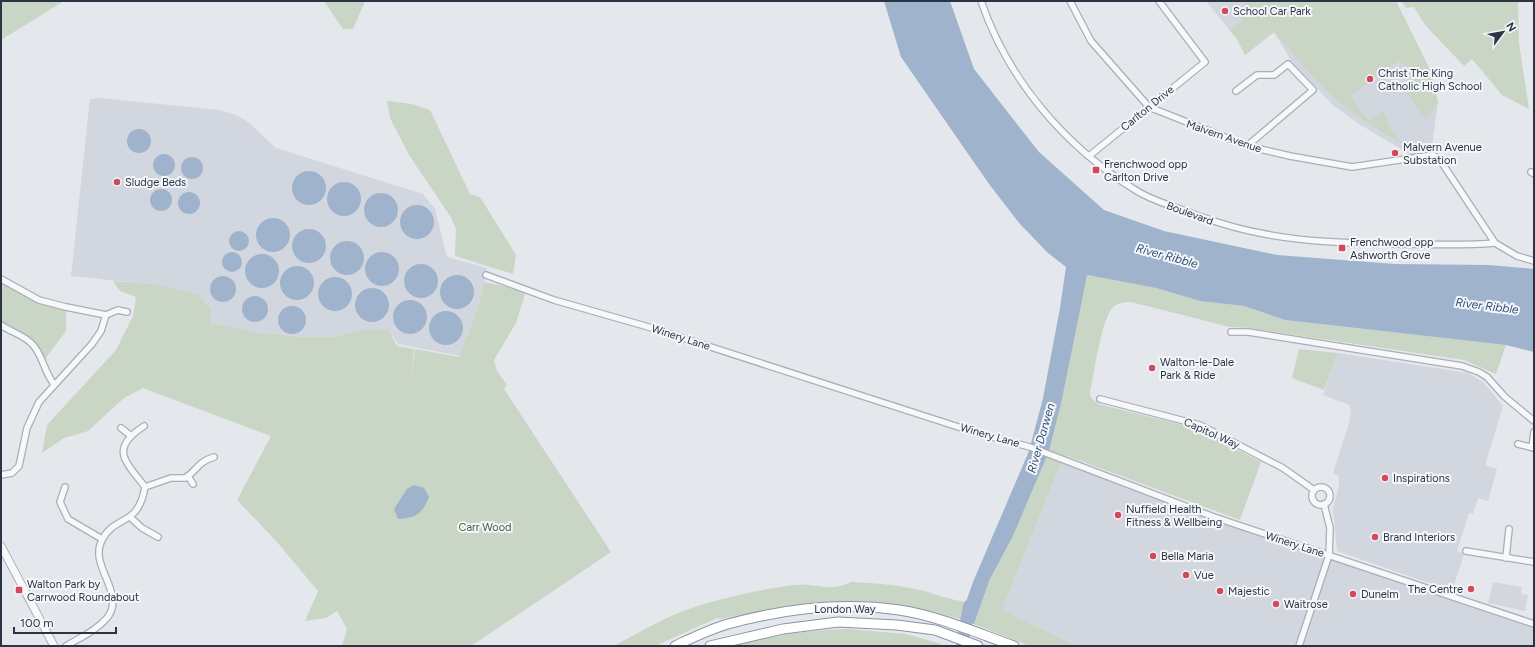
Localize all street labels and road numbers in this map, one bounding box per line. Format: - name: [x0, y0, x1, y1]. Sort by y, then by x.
- street label: Carlton Drive: [1118, 83, 1176, 134]
- street label: Malvern Avenue: [1185, 118, 1263, 155]
- street label: Boulevard: [1165, 199, 1215, 228]
- street label: Winery Lane: [650, 322, 712, 353]
- street label: Capitol Way: [1182, 415, 1242, 452]
- street label: Winery Lane: [959, 421, 1021, 450]
- street label: Winery Lane: [1264, 529, 1326, 560]
- street label: London Way: [814, 603, 876, 616]

